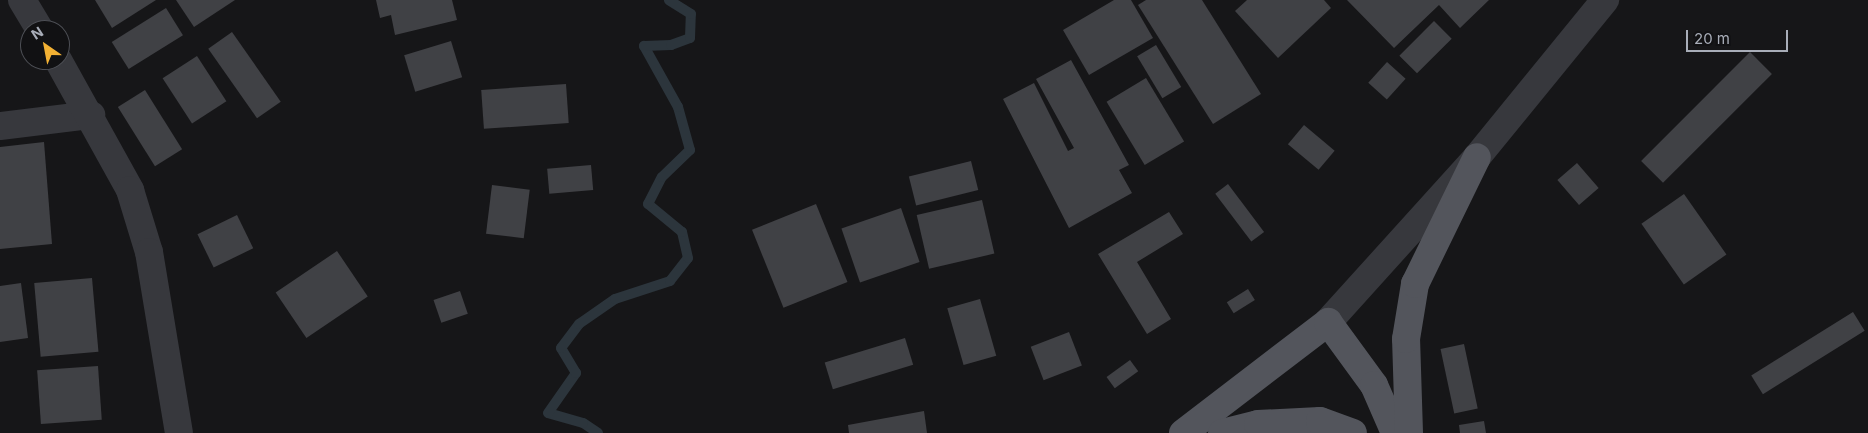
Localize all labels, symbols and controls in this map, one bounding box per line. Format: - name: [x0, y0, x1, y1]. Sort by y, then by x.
- north arrow: [20, 20, 70, 70]
- scale bar: [1688, 20, 1790, 52]
- text: N: [28, 23, 46, 43]
- text: 20 m: [1694, 29, 1730, 48]

